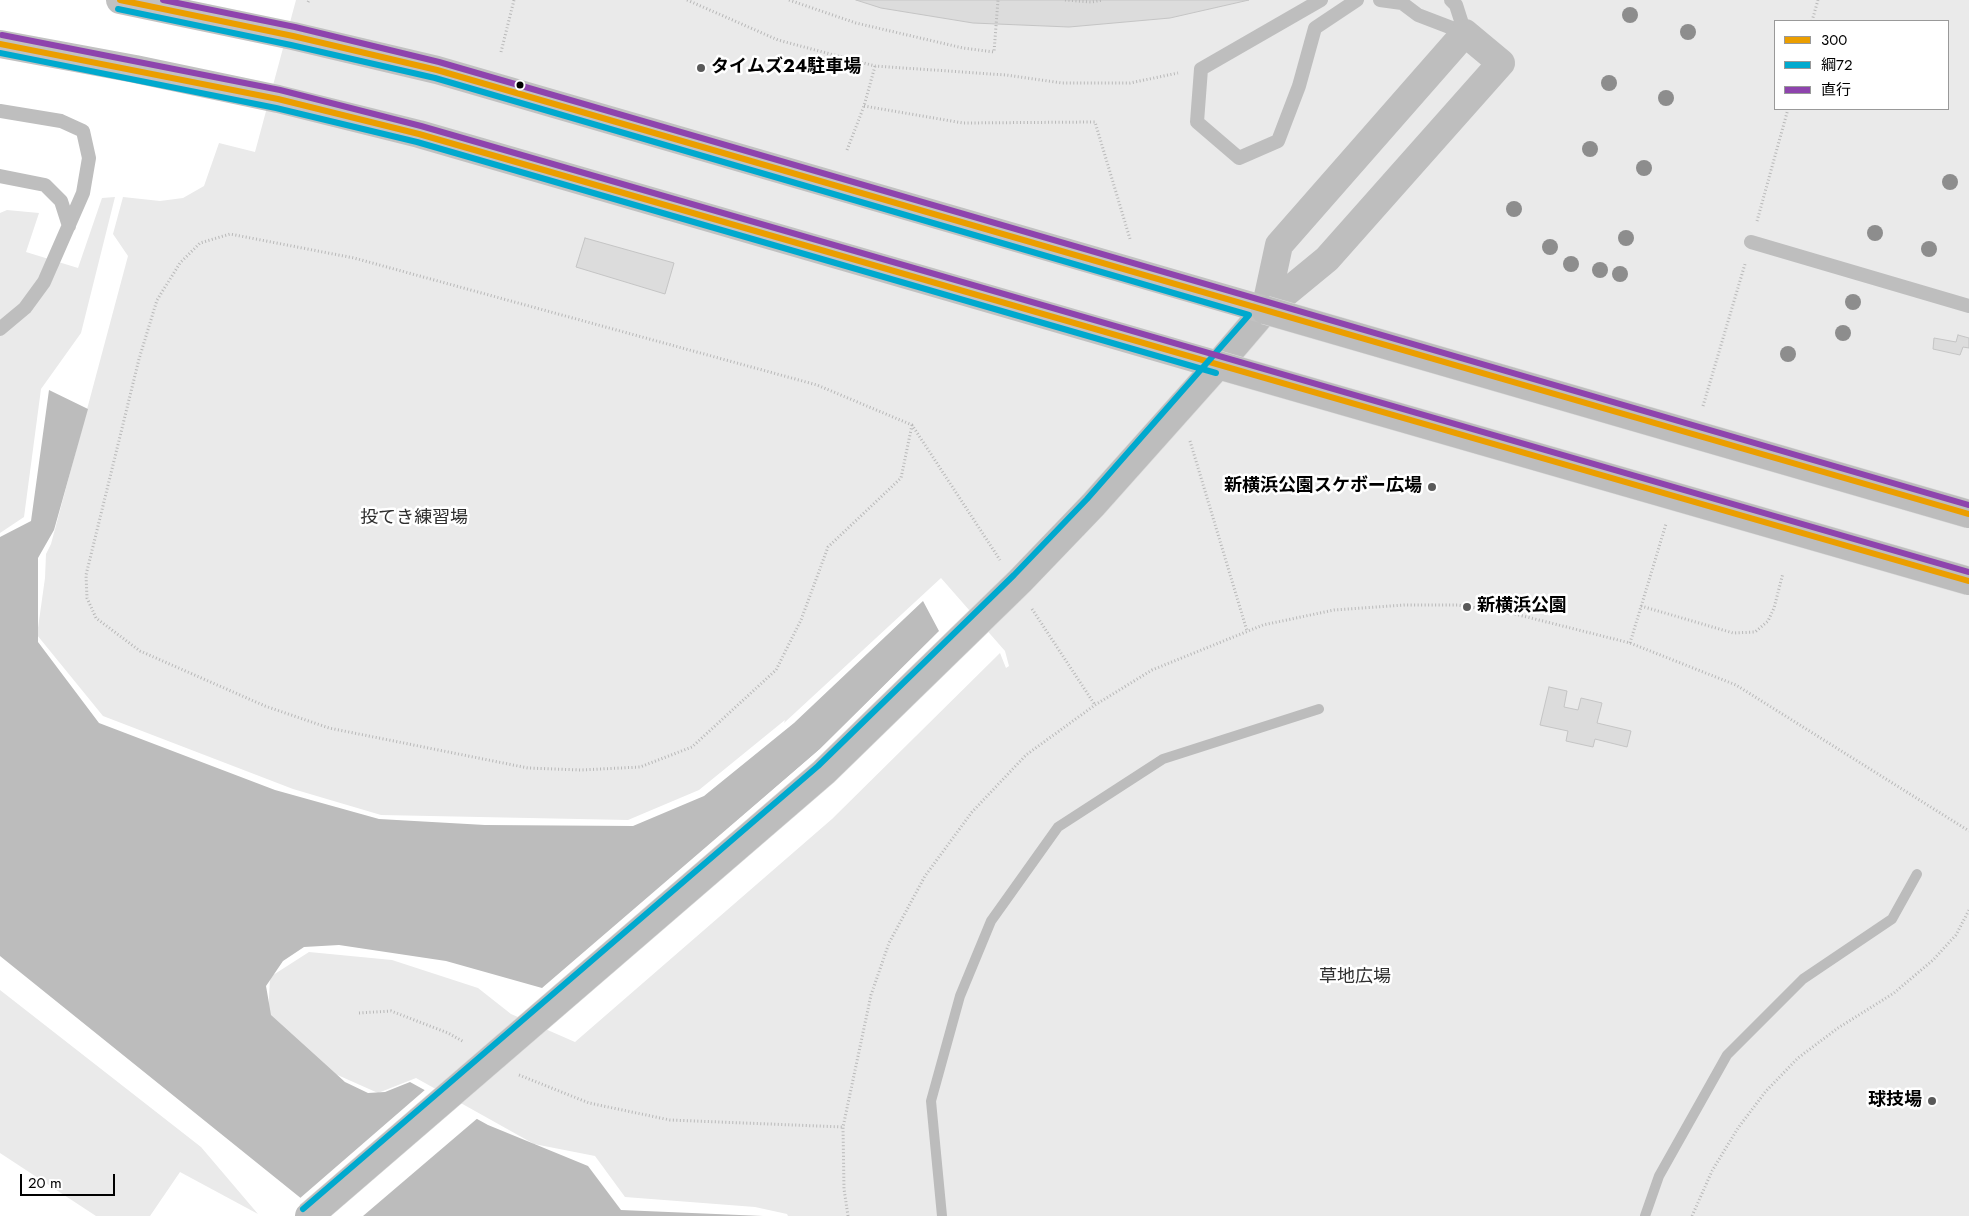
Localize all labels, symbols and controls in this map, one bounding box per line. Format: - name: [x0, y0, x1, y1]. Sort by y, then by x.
- legend: [1774, 20, 1949, 110]
- text: 300: [1821, 29, 1847, 51]
- text: 綱72: [1821, 54, 1852, 76]
- place label: タイムズ24駐車場: [711, 57, 861, 79]
- marker: タイムズ24駐車場: [695, 62, 707, 74]
- text: 直行: [1821, 79, 1851, 101]
- unlabelled marker: [515, 80, 525, 90]
- place label: 新横浜公園スケボー広場: [1224, 476, 1422, 498]
- marker: 新横浜公園スケボー広場: [1426, 481, 1438, 493]
- park label: 投てき練習場: [360, 508, 468, 530]
- place label: 新横浜公園: [1477, 596, 1567, 618]
- marker: 新横浜公園: [1461, 601, 1473, 613]
- park label: 草地広場: [1319, 967, 1391, 989]
- place label: 球技場: [1868, 1090, 1922, 1112]
- marker: 球技場: [1926, 1095, 1938, 1107]
- scale bar: [22, 1164, 118, 1196]
- text: 20 m: [28, 1172, 62, 1194]

